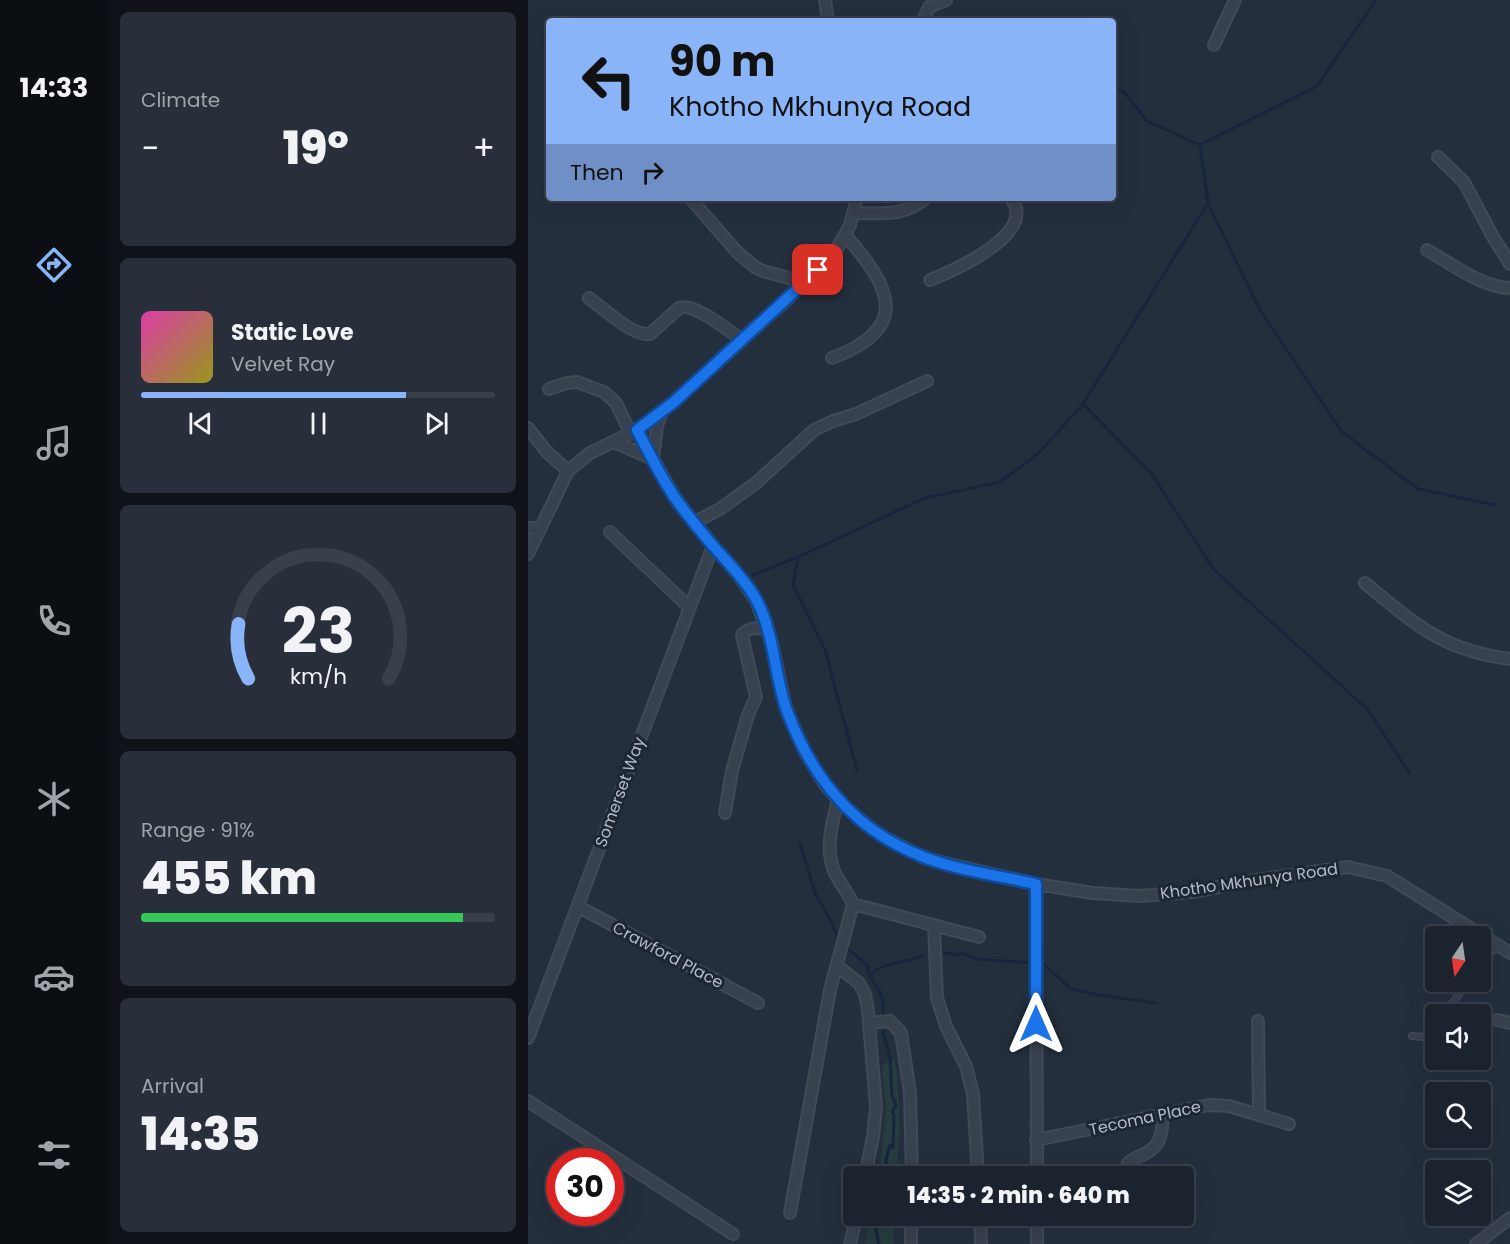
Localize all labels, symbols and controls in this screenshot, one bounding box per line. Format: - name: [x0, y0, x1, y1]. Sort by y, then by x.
- text: 90 m: [669, 32, 776, 91]
- icon: left: [570, 42, 648, 120]
- text: 14:33: [20, 69, 88, 106]
- text: Climate: [141, 86, 220, 114]
- text: Khotho Mkhunya Road: [669, 88, 971, 125]
- text: 19°: [283, 117, 349, 180]
- text: −: [141, 125, 159, 172]
- text: +: [472, 125, 495, 172]
- icon: right: [636, 156, 669, 189]
- text: Then: [570, 157, 624, 188]
- icon: directions: [33, 244, 75, 286]
- pin: [792, 244, 843, 295]
- icon: arrive: [801, 253, 834, 286]
- text: Static Love: [231, 317, 354, 348]
- text: Velvet Ray: [231, 350, 335, 378]
- icon: previous: [184, 407, 217, 440]
- icon: pause: [302, 407, 335, 440]
- icon: next: [420, 407, 453, 440]
- icon: music: [33, 422, 75, 464]
- text: 23: [281, 587, 355, 675]
- icon: phone: [33, 600, 75, 642]
- text: km/h: [289, 661, 347, 692]
- street label: Somerset Way: [589, 734, 651, 850]
- icon: climate: [33, 778, 75, 820]
- text: Range · 91%: [141, 816, 255, 844]
- text: 455 km: [141, 847, 317, 910]
- street label: Khotho Mkhunya Road: [1159, 857, 1339, 905]
- street label: Crawford Place: [609, 916, 728, 994]
- north arrow: [1425, 926, 1491, 992]
- map controls: [1425, 926, 1491, 1226]
- icon: car: [33, 956, 75, 998]
- position arrow: [1004, 992, 1068, 1056]
- button: sound: [1425, 1004, 1491, 1070]
- text: Arrival: [141, 1072, 204, 1100]
- button: search: [1425, 1082, 1491, 1148]
- street label: Tecoma Place: [1087, 1095, 1203, 1141]
- text: 14:35: [141, 1103, 260, 1166]
- icon: filters: [33, 1134, 75, 1176]
- speed limit sign: 30: [546, 1148, 624, 1226]
- button: layers: [1425, 1160, 1491, 1226]
- text: 14:35 · 2 min · 640 m: [907, 1180, 1130, 1211]

